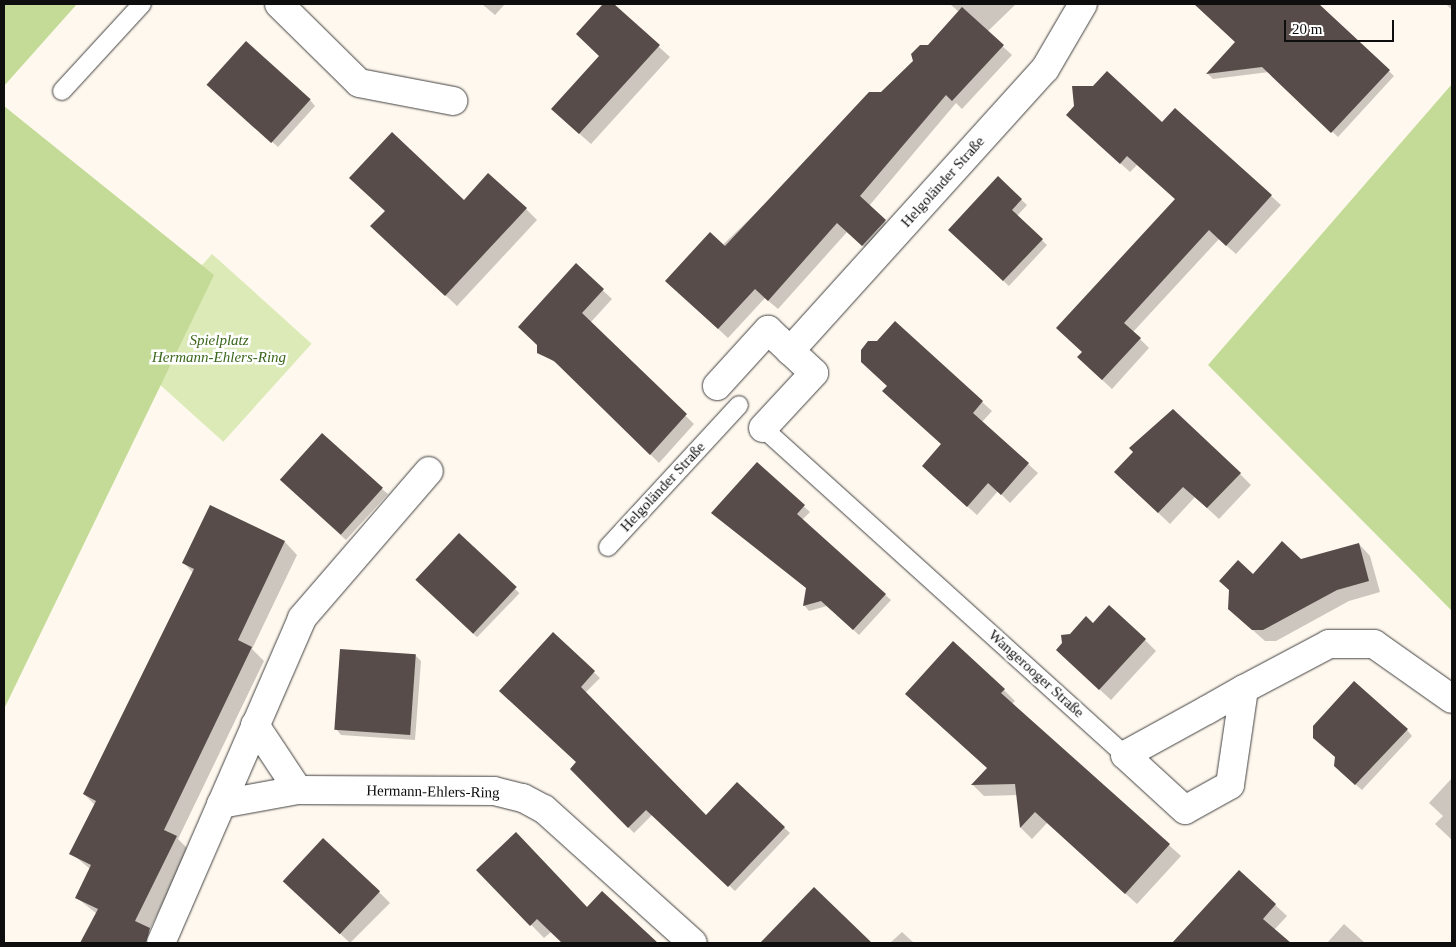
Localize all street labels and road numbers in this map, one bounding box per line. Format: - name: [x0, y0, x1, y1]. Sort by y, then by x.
- street label: Helgoländer Straße: [897, 133, 989, 231]
- street label: Helgoländer Straße: [617, 438, 709, 536]
- street label: Wangerooger Straße: [984, 626, 1088, 722]
- street label: Hermann-Ehlers-Ring: [366, 782, 500, 802]

